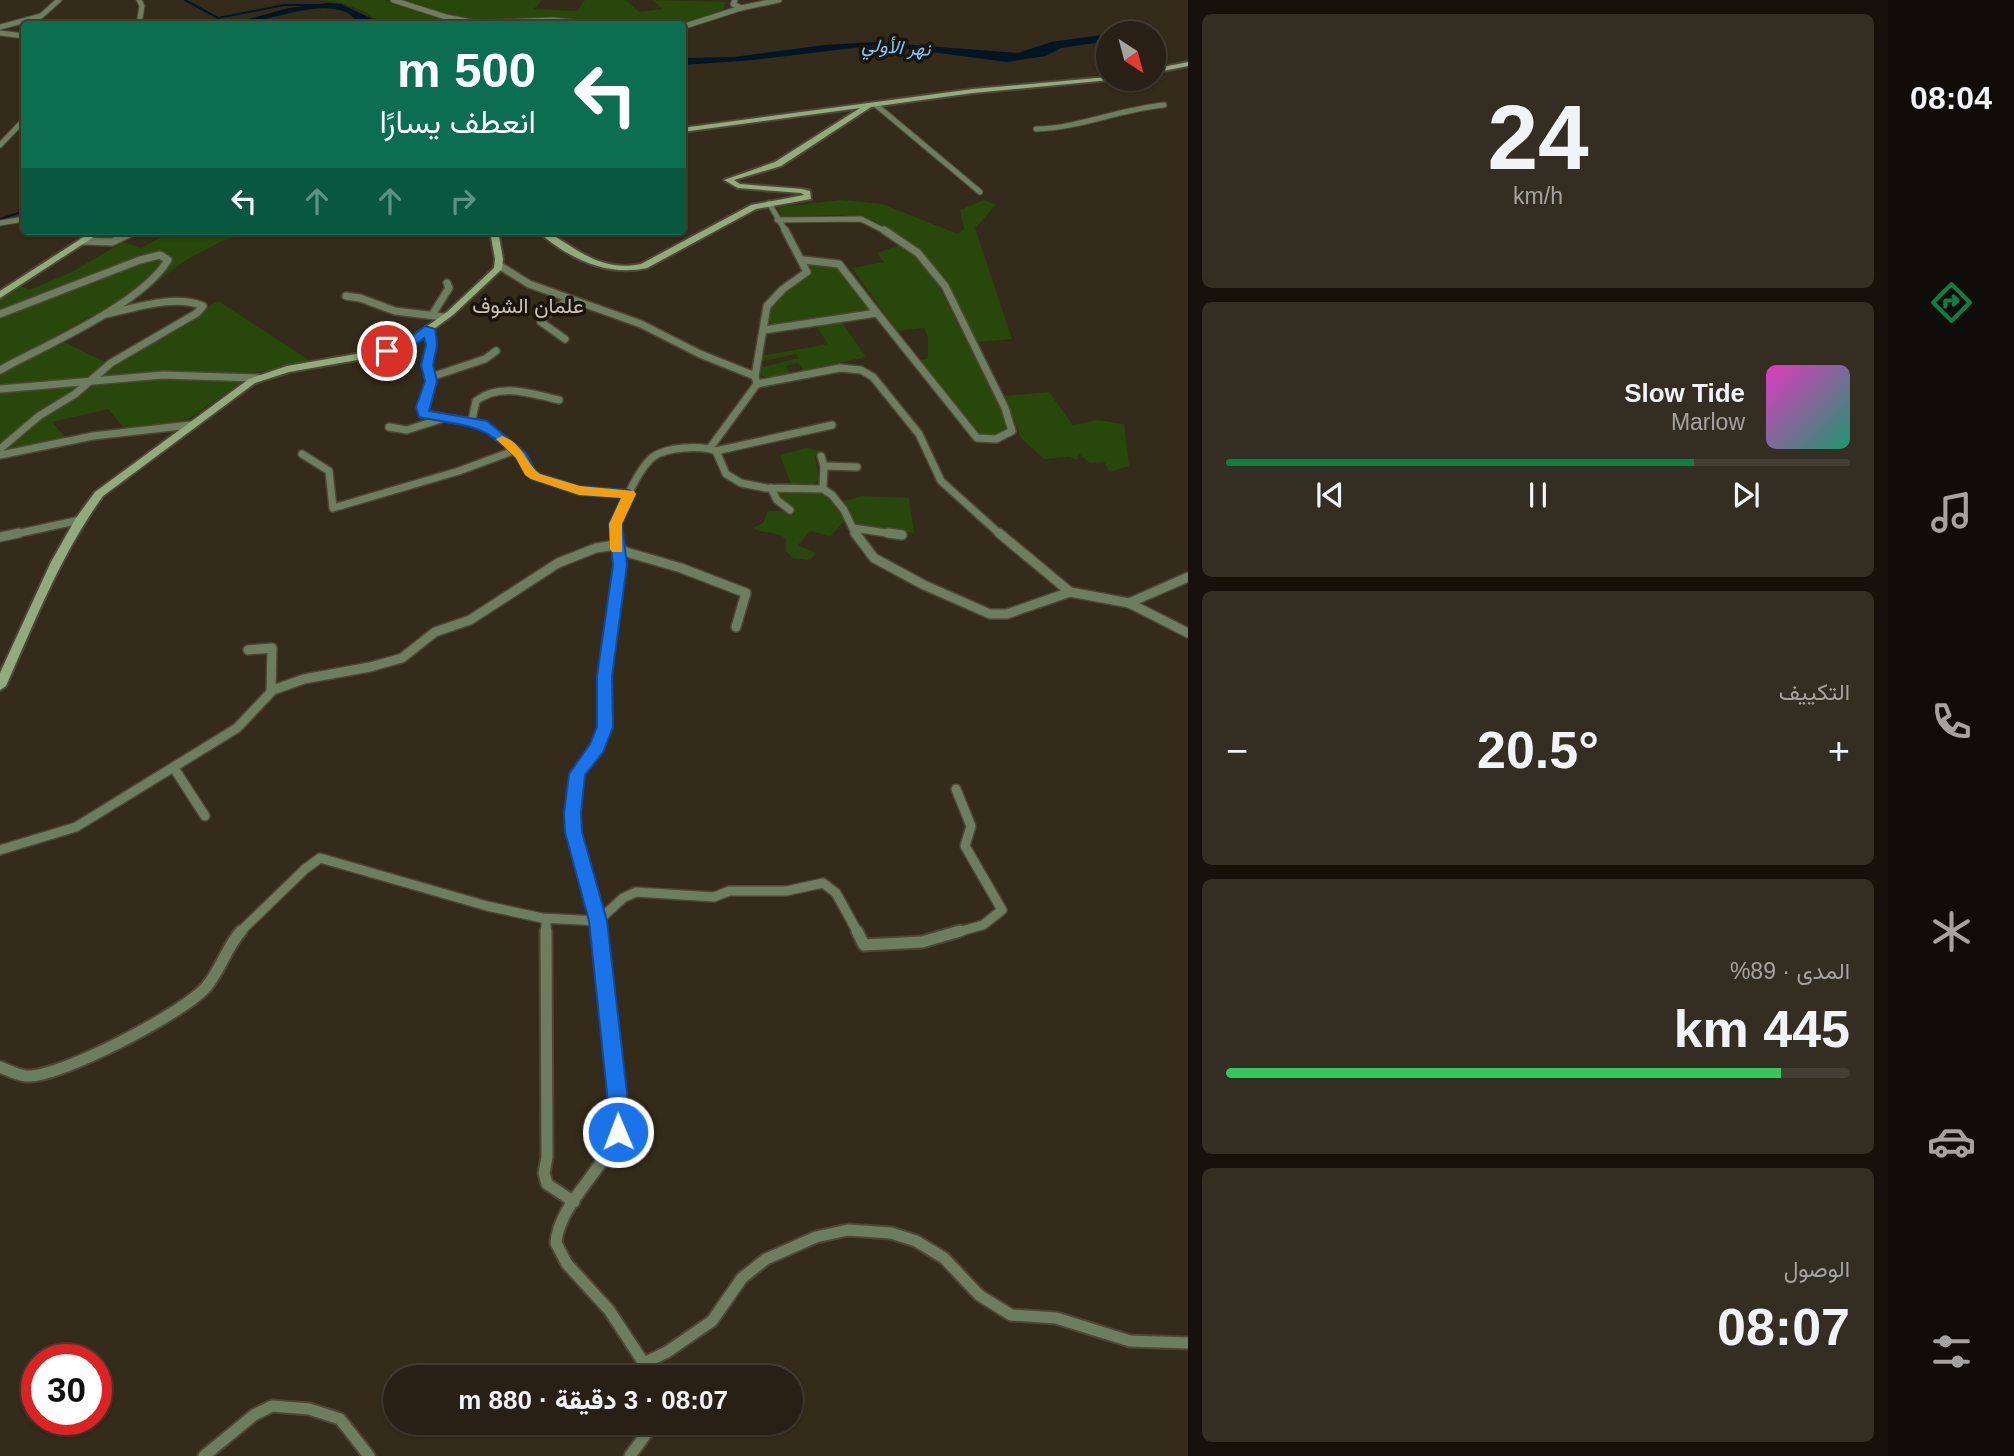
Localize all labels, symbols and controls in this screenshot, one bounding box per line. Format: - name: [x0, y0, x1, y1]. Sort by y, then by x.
- north arrow: [1096, 21, 1166, 91]
- map controls: [1096, 21, 1166, 91]
- water label: نهر الأولي: [861, 33, 933, 65]
- text: 500 m: [397, 43, 536, 97]
- icon: left: [560, 49, 651, 140]
- text: 08:04: [1910, 80, 1992, 116]
- text: 24: [1487, 87, 1589, 188]
- text: انعطف يسارًا: [379, 104, 536, 140]
- icon: left: [225, 182, 263, 220]
- icon: ahead: [298, 182, 336, 220]
- icon: ahead: [371, 182, 409, 220]
- icon: right: [444, 182, 482, 220]
- text: km/h: [1513, 183, 1563, 209]
- icon: directions: [1927, 278, 1976, 327]
- district label: علمان الشوف: [472, 294, 584, 319]
- pin: [357, 321, 417, 381]
- icon: arrive: [368, 332, 406, 370]
- text: Slow Tide: [1624, 378, 1745, 408]
- text: Marlow: [1671, 409, 1745, 435]
- icon: previous: [1311, 476, 1349, 514]
- icon: pause: [1519, 476, 1557, 514]
- icon: next: [1727, 476, 1765, 514]
- icon: music: [1927, 488, 1976, 537]
- text: التكييف: [1779, 679, 1850, 705]
- icon: phone: [1927, 697, 1976, 746]
- text: 20.5°: [1477, 721, 1599, 779]
- text: −: [1226, 730, 1248, 772]
- text: +: [1828, 730, 1850, 772]
- icon: climate: [1927, 907, 1976, 956]
- text: المدى · 89%: [1730, 958, 1850, 984]
- text: 445 km: [1674, 1000, 1850, 1058]
- position arrow: [581, 1095, 655, 1169]
- icon: car: [1927, 1117, 1976, 1166]
- text: الوصول: [1784, 1256, 1850, 1282]
- text: 08:07: [1717, 1298, 1850, 1356]
- icon: filters: [1927, 1327, 1976, 1376]
- speed limit sign: 30: [21, 1344, 112, 1435]
- text: 08:07 · 3 دقيقة · 880 m: [458, 1385, 728, 1415]

